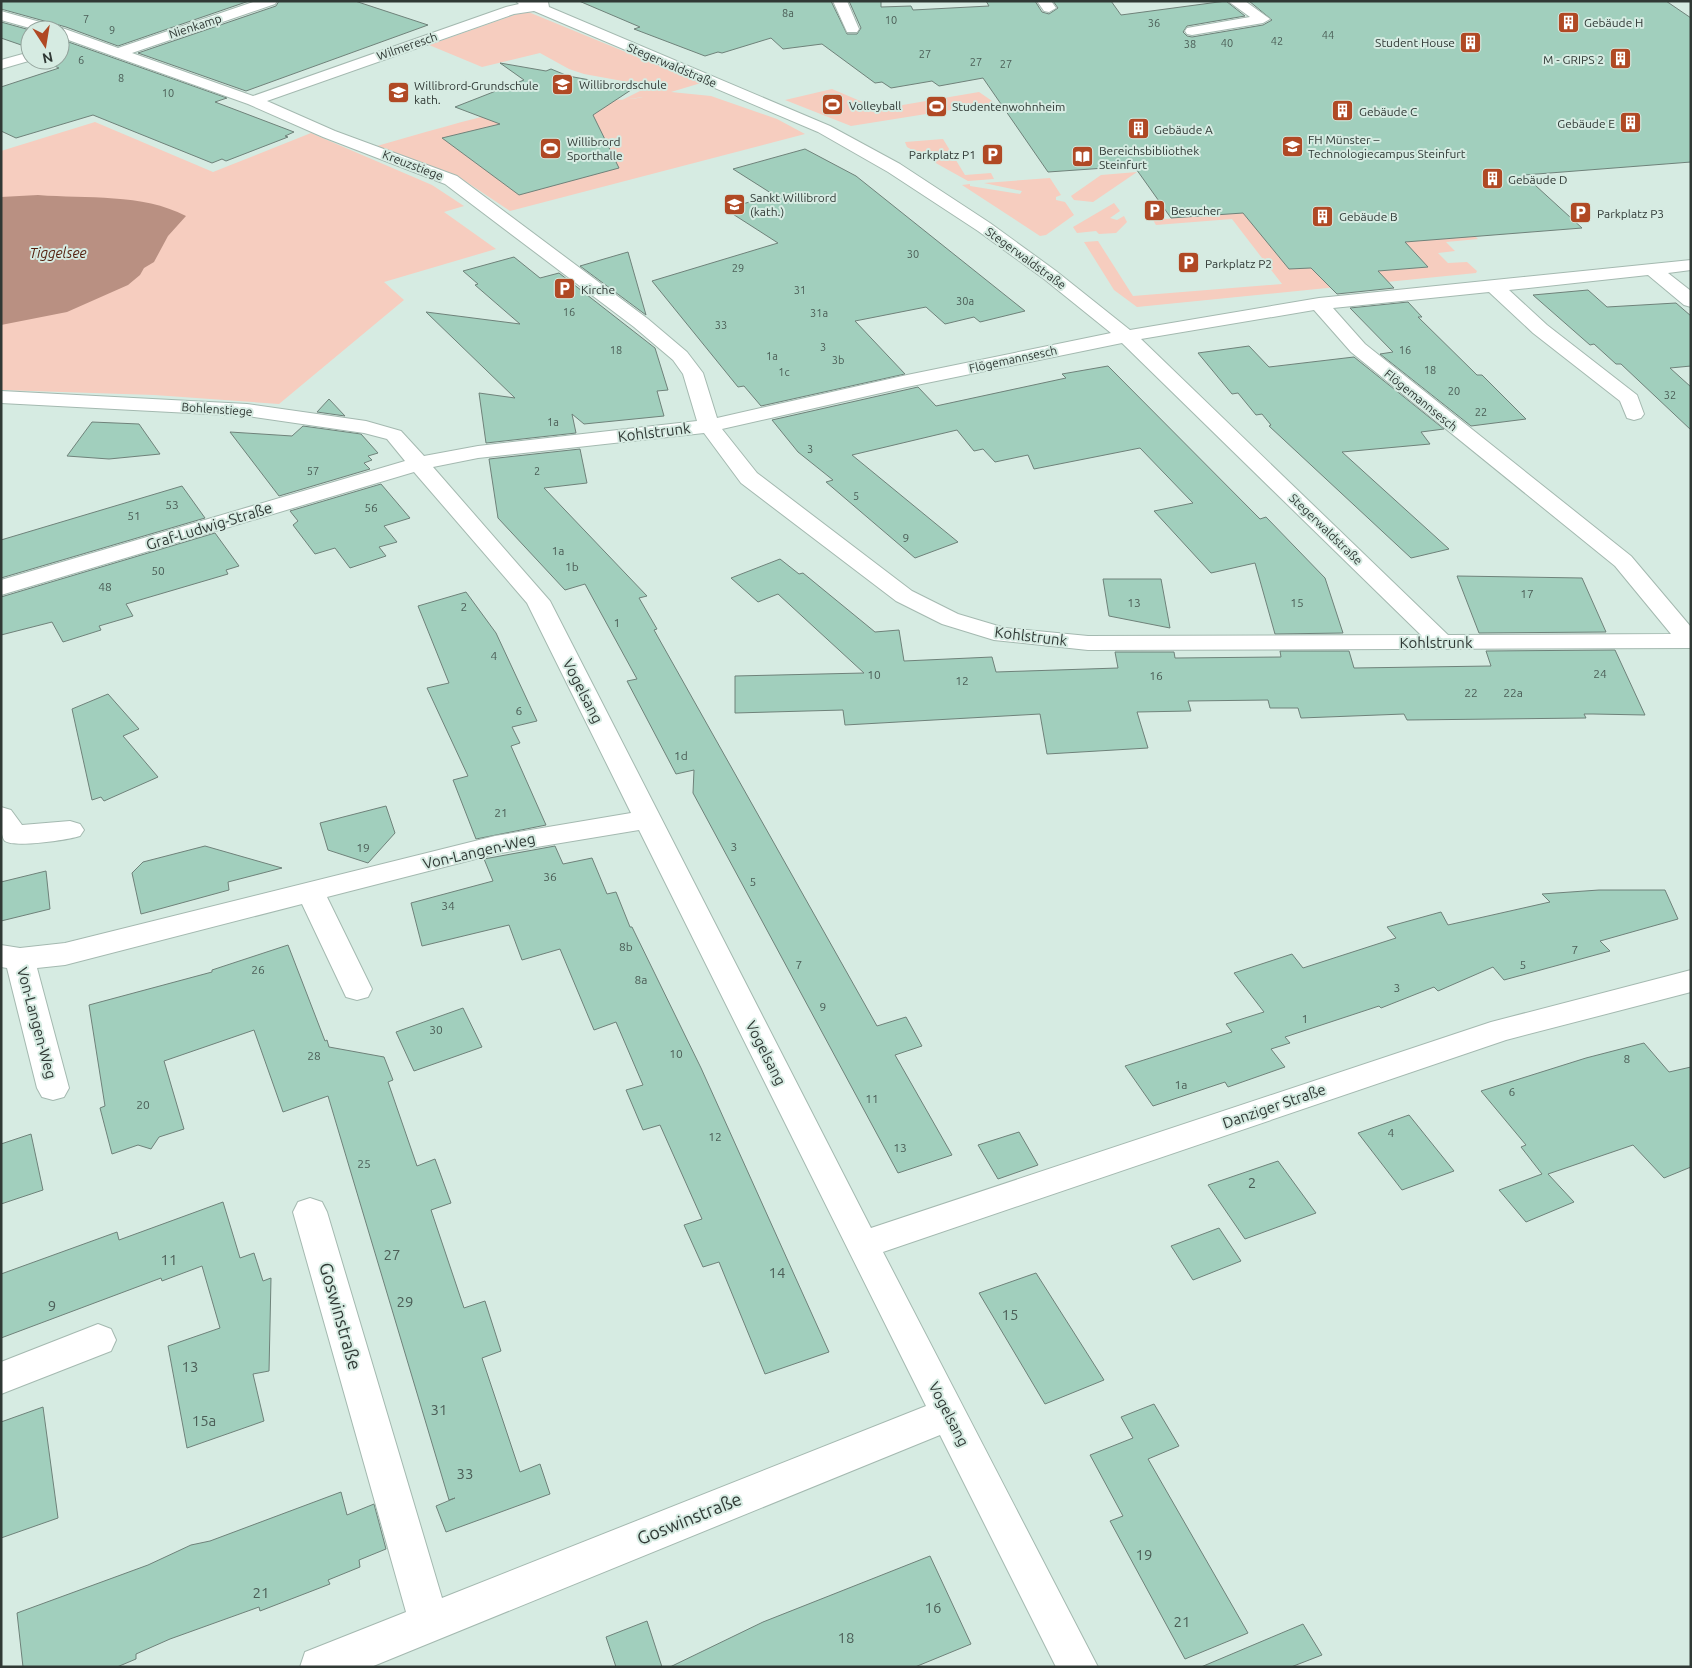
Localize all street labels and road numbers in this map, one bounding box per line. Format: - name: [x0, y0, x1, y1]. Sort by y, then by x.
- street label: Nienkamp: [167, 11, 223, 41]
- street label: Wilmeresch: [375, 30, 439, 62]
- street label: Stegerwaldstraße: [625, 40, 719, 90]
- street label: Kreuzstiege: [381, 147, 445, 183]
- street label: Stegerwaldstraße: [983, 225, 1069, 291]
- street label: Flögemannsesch: [968, 343, 1058, 375]
- street label: Flögemannsesch: [1382, 367, 1460, 433]
- street label: Bohlenstiege: [181, 400, 253, 418]
- street label: Kohlstrunk: [617, 419, 692, 445]
- street label: Stegerwaldstraße: [1287, 491, 1365, 567]
- street label: Graf-Ludwig-Straße: [144, 499, 274, 553]
- street label: Kohlstrunk: [994, 623, 1069, 649]
- street label: Kohlstrunk: [1399, 634, 1473, 651]
- street label: Vogelsang: [560, 656, 606, 726]
- street label: Von-Langen-Weg: [421, 830, 537, 872]
- street label: Von-Langen-Weg: [14, 965, 60, 1081]
- street label: Vogelsang: [743, 1018, 789, 1088]
- street label: Danziger Straße: [1220, 1080, 1328, 1132]
- street label: Goswinstraße: [316, 1260, 366, 1372]
- street label: Vogelsang: [926, 1379, 972, 1449]
- street label: Goswinstraße: [634, 1488, 744, 1548]

